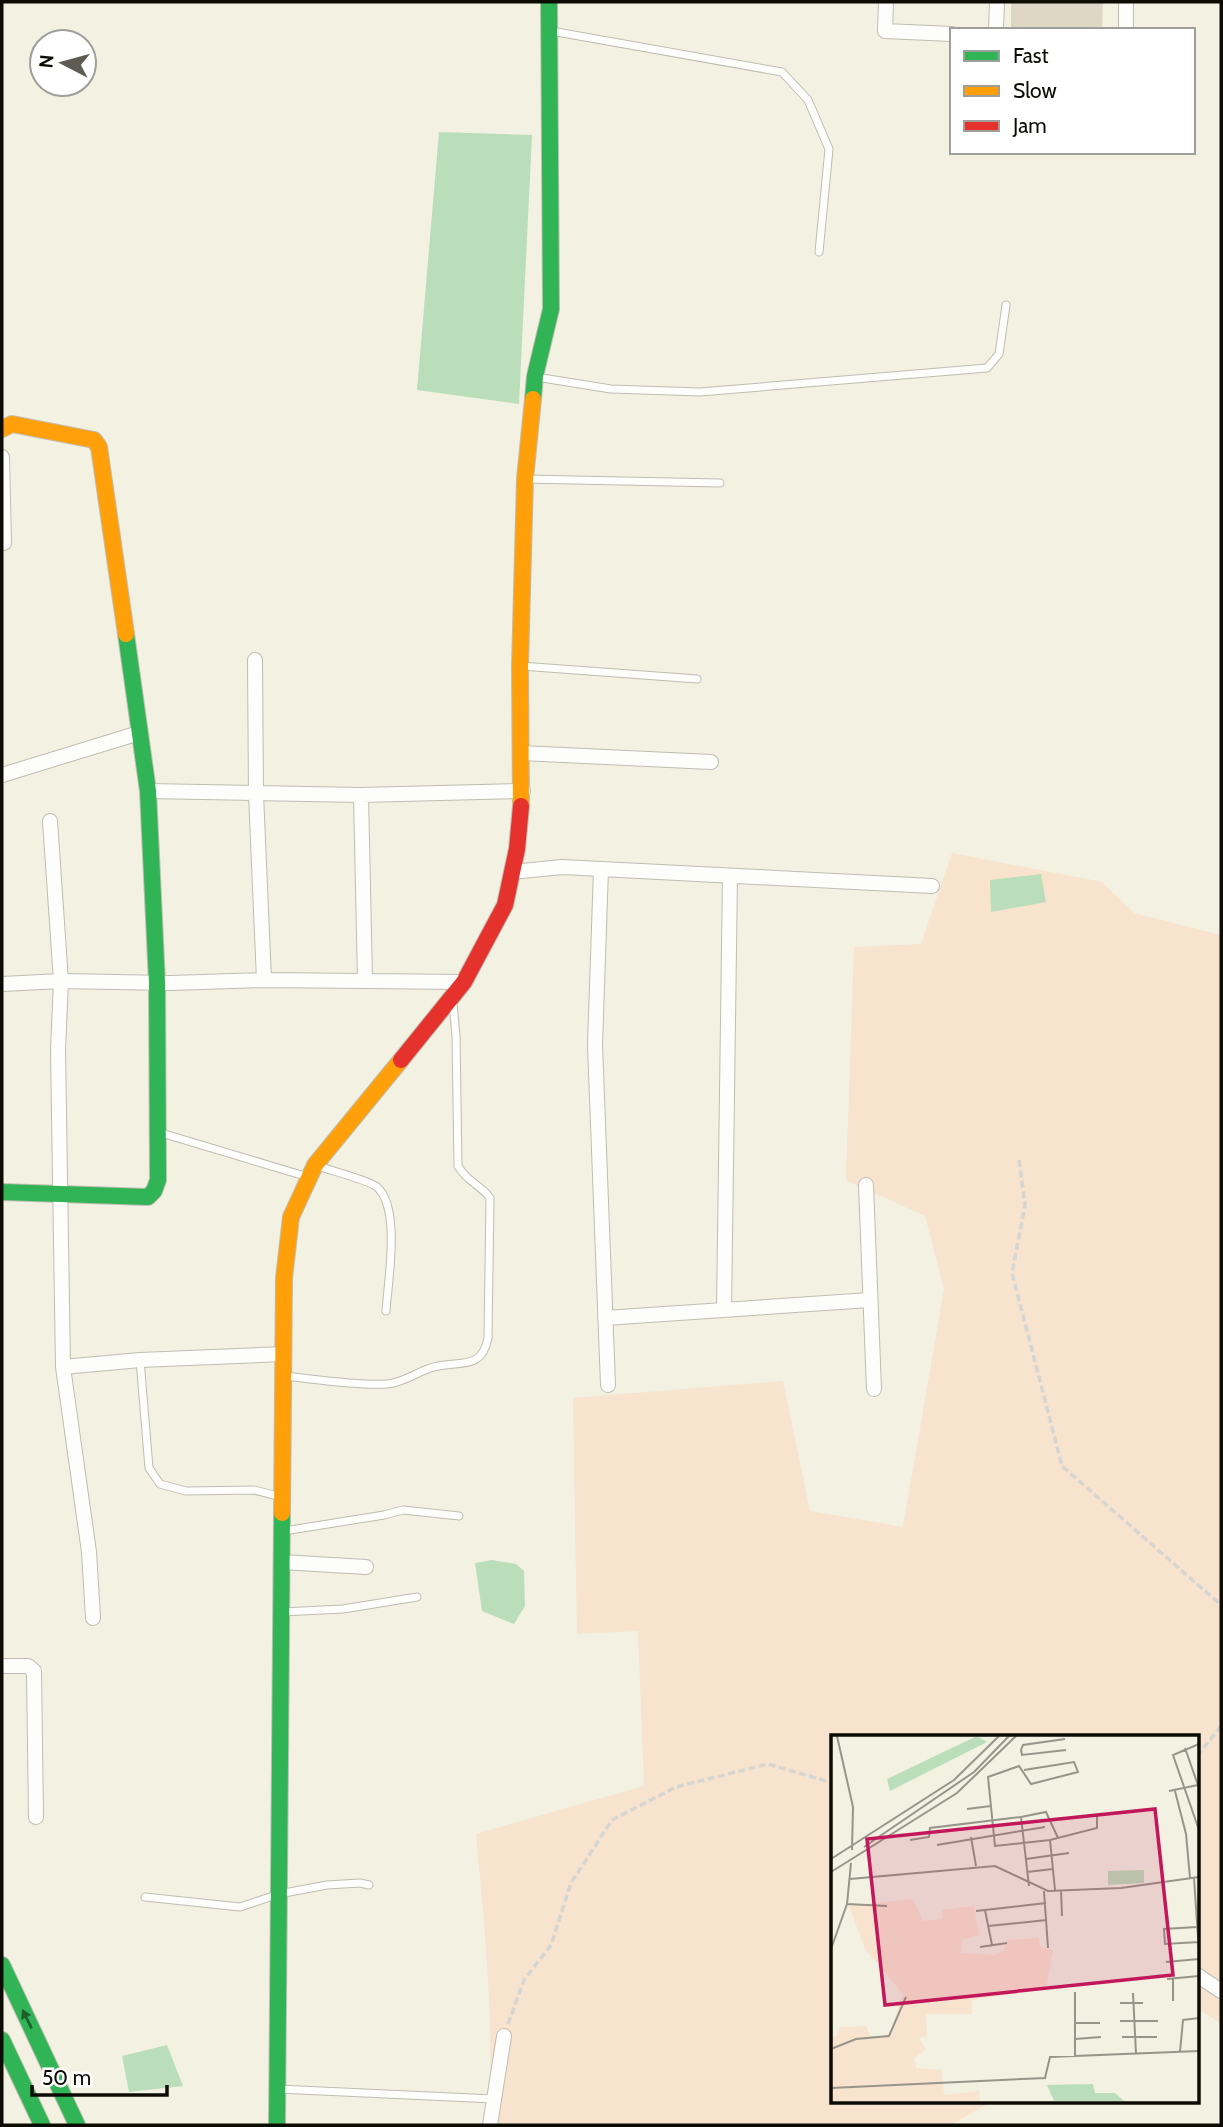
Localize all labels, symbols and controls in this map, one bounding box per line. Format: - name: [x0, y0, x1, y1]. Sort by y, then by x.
- north arrow: [28, 28, 98, 98]
- legend: [950, 28, 1195, 154]
- text: Fast: [1013, 43, 1049, 68]
- text: N: [34, 53, 59, 69]
- text: Slow: [1013, 78, 1057, 103]
- text: Jam: [1012, 113, 1047, 138]
- inset map: [831, 1735, 1198, 2102]
- one-way arrow: [22, 2009, 33, 2029]
- scale bar: [32, 2054, 166, 2098]
- text: 50 m: [42, 2065, 91, 2090]

